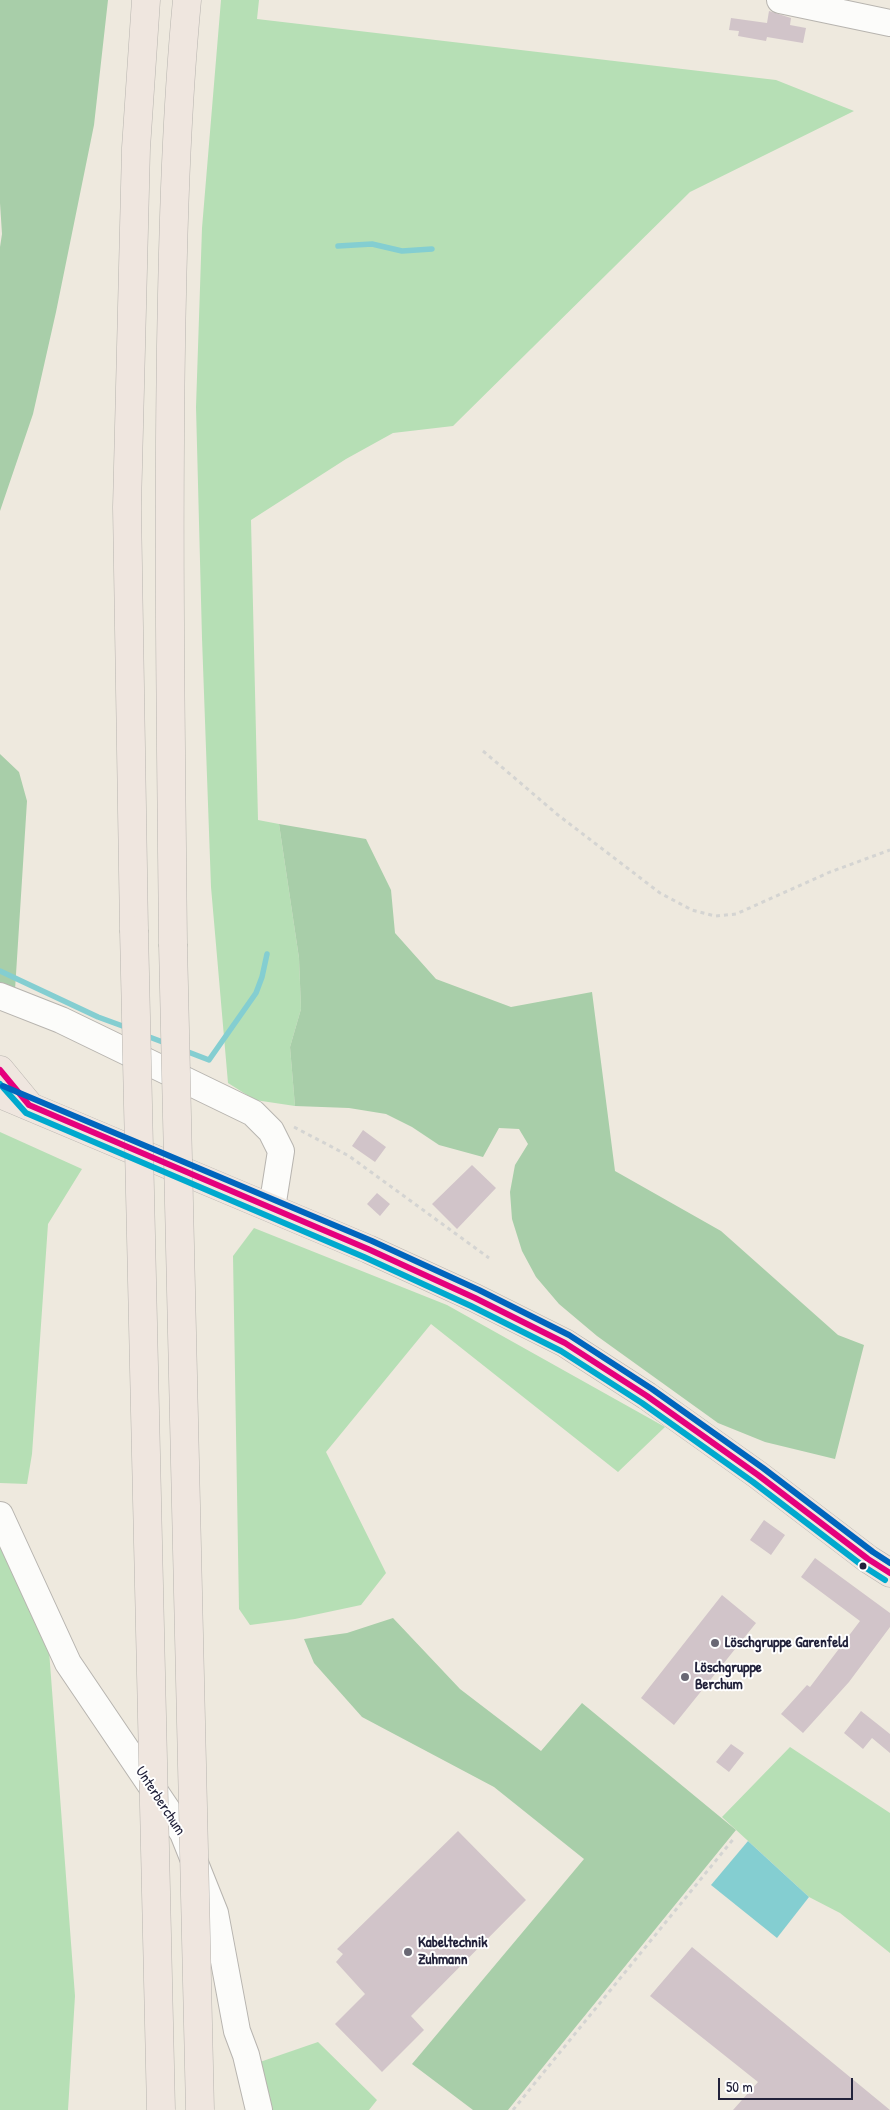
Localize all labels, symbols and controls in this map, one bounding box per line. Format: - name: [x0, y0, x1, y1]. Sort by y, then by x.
- unlabelled marker: [858, 1561, 868, 1571]
- place label: Löschgruppe Garenfeld: [725, 1634, 848, 1652]
- marker: Löschgruppe Garenfeld: [709, 1637, 721, 1649]
- place label: Löschgruppe Berchum: [695, 1659, 762, 1694]
- marker: Löschgruppe Berchum: [679, 1671, 691, 1683]
- street label: Unterberchum: [131, 1763, 189, 1839]
- place label: Kabeltechnik Zuhmann: [418, 1934, 487, 1969]
- marker: Kabeltechnik Zuhmann: [402, 1946, 414, 1958]
- scale bar: [720, 2068, 855, 2100]
- text: 50 m: [726, 2076, 753, 2097]

